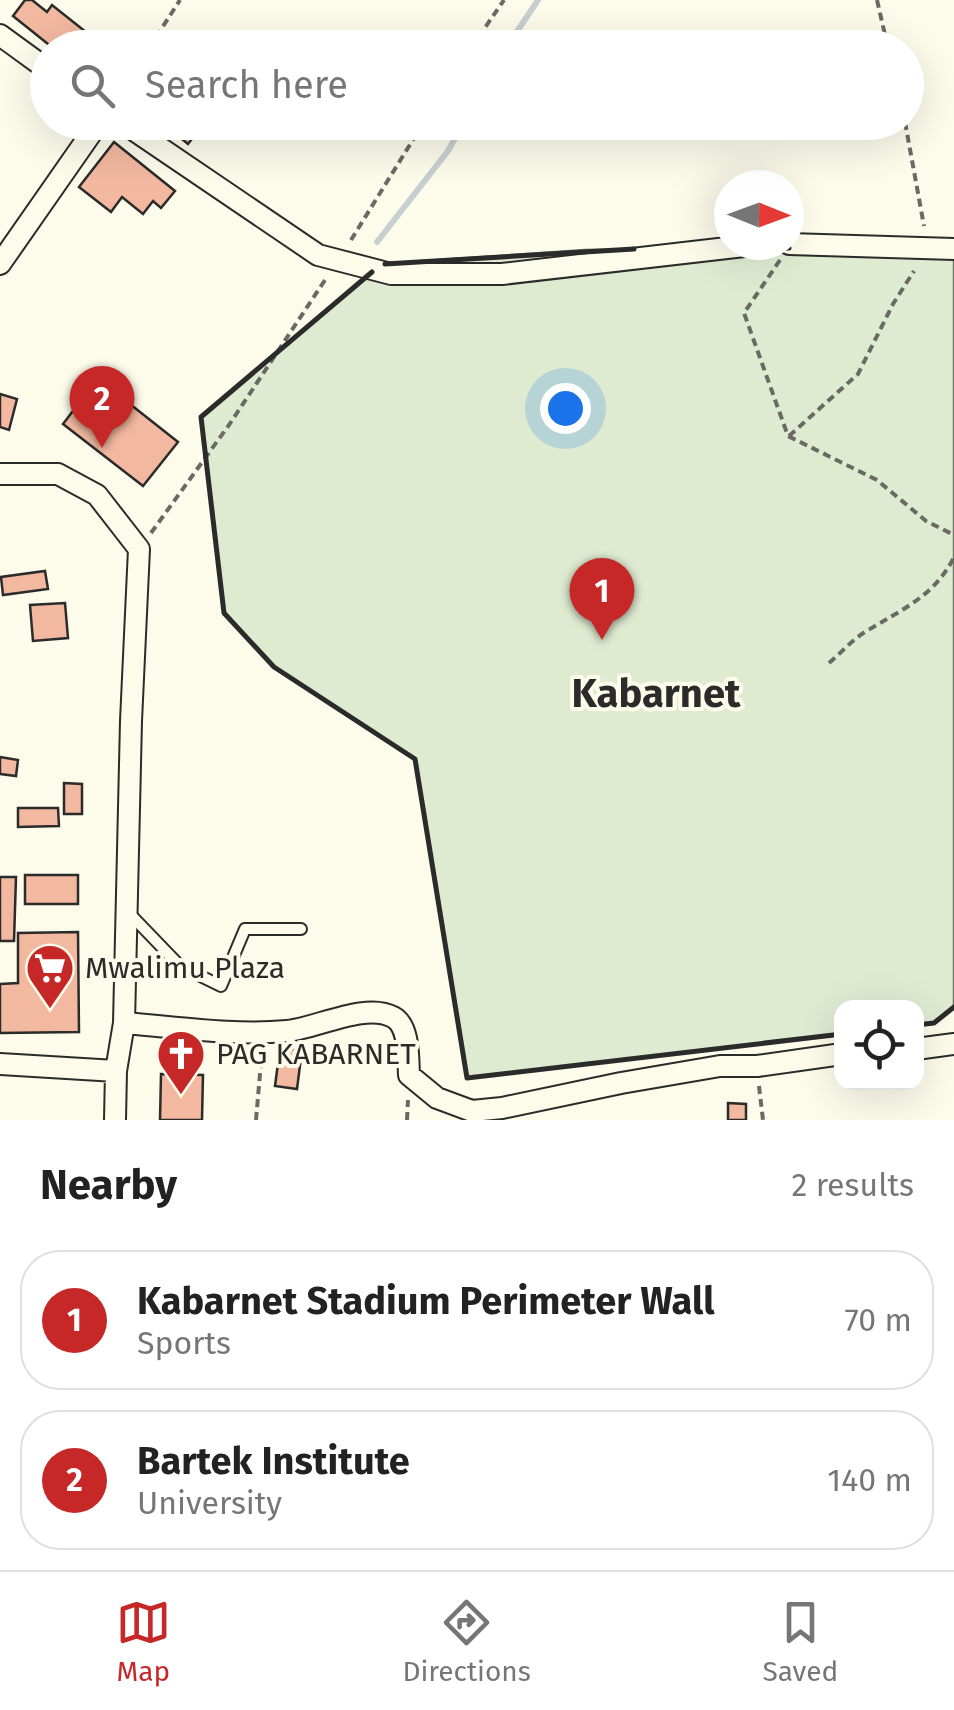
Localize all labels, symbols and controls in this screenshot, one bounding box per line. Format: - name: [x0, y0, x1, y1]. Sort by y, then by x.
- search box: [30, 30, 924, 140]
- icon: search: [65, 58, 120, 113]
- text: Search here: [145, 62, 348, 108]
- north arrow: [714, 170, 804, 260]
- pin: 2: [70, 366, 134, 448]
- your location: [540, 383, 591, 434]
- pin: 1: [570, 558, 634, 640]
- district label: Kabarnet: [572, 670, 741, 718]
- supermarket icon: Mwalimu Plaza: [24, 942, 76, 1010]
- place label: Mwalimu Plaza: [85, 950, 285, 986]
- map controls: [834, 1000, 924, 1090]
- button: locate: [834, 1000, 924, 1090]
- church icon: PAG KABARNET: [155, 1028, 207, 1096]
- place label: PAG KABARNET: [216, 1036, 416, 1072]
- text: Nearby: [40, 1160, 177, 1210]
- text: 2 results: [791, 1166, 914, 1204]
- text: Kabarnet Stadium Perimeter Wall: [137, 1278, 715, 1324]
- text: 1: [67, 1301, 82, 1339]
- text: 70 m: [844, 1301, 912, 1339]
- text: Sports: [137, 1324, 231, 1362]
- text: Bartek Institute: [137, 1438, 410, 1484]
- text: 2: [66, 1461, 83, 1499]
- text: 140 m: [827, 1461, 912, 1499]
- text: University: [137, 1484, 282, 1522]
- tab: Map: [116, 1595, 171, 1688]
- tab: Directions: [402, 1595, 531, 1688]
- tab: Saved: [762, 1595, 838, 1688]

